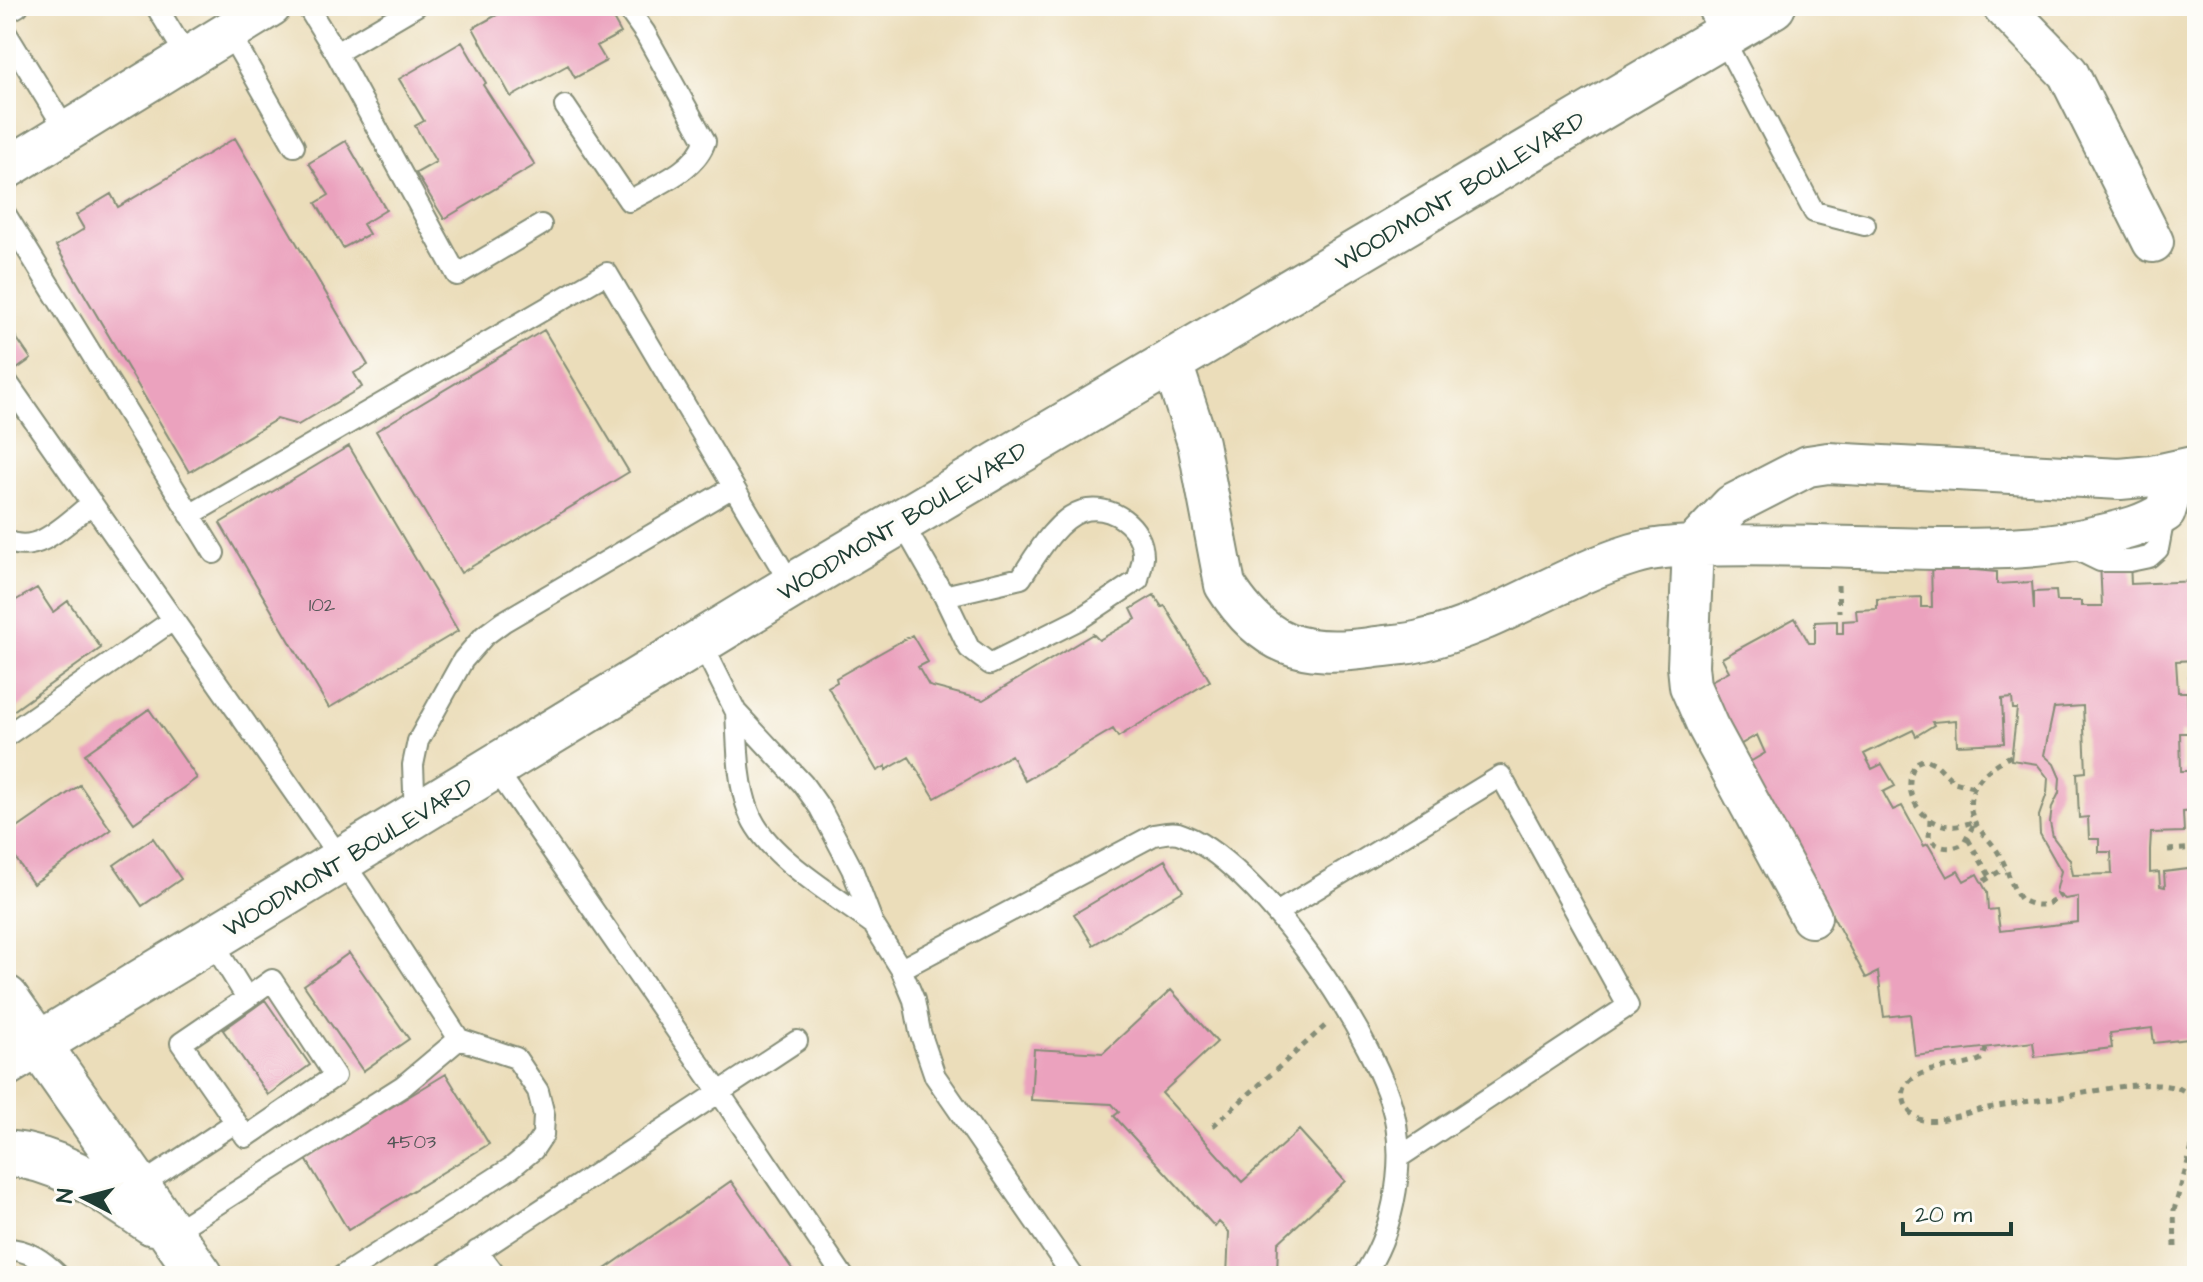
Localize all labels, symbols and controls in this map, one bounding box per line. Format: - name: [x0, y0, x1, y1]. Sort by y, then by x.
- street label: WOODMONT BOULEVARD: [1329, 104, 1592, 280]
- street label: WOODMONT BOULEVARD: [771, 434, 1034, 610]
- house number: 102: [309, 591, 336, 619]
- street label: WOODMONT BOULEVARD: [217, 770, 480, 946]
- house number: 4503: [386, 1128, 436, 1156]
- north arrow: [44, 1158, 124, 1238]
- scale bar: [1903, 1186, 2011, 1236]
- text: N: [49, 1187, 82, 1205]
- text: 20 m: [1915, 1198, 1972, 1232]

